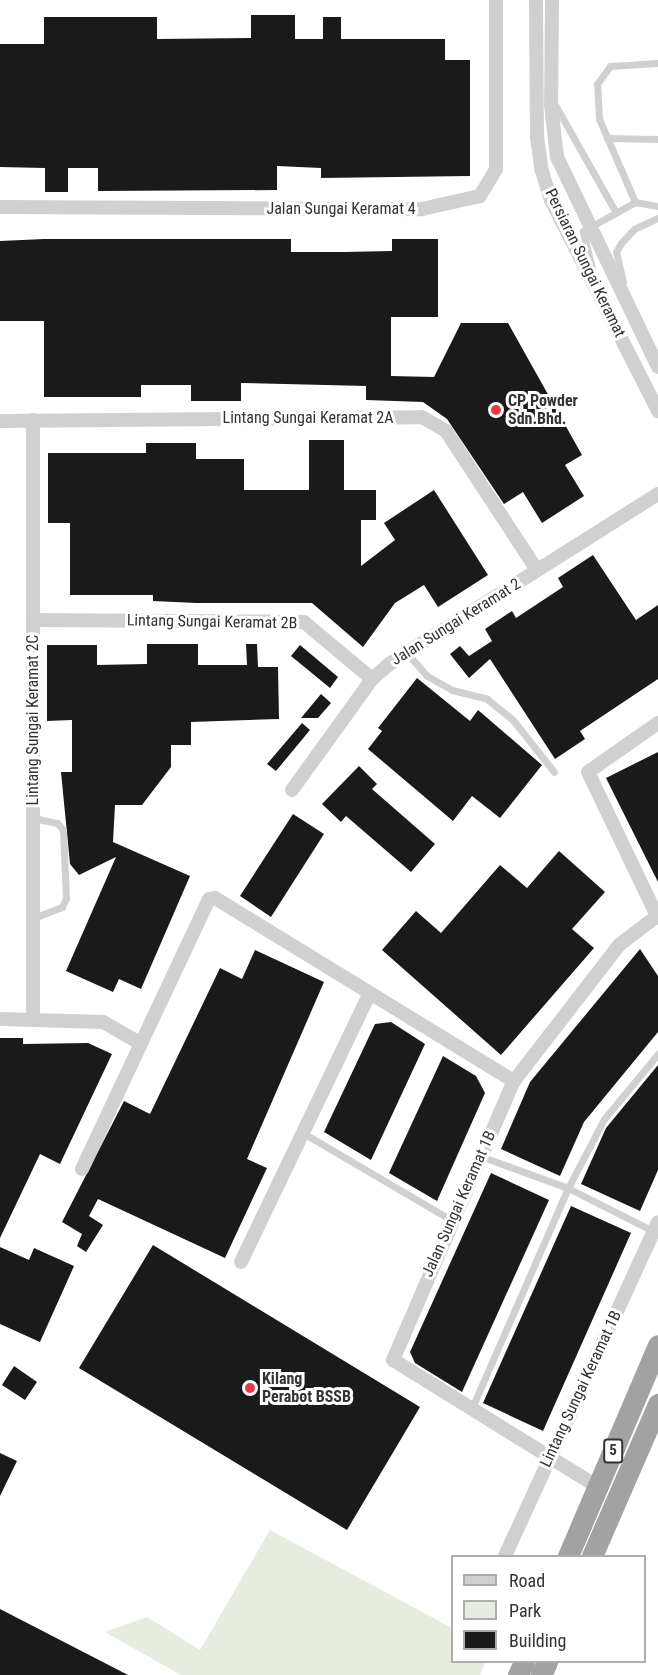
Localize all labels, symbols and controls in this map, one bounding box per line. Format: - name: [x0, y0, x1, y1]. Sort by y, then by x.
- street label: Persiaran Sungai Keramat: [541, 186, 629, 340]
- street label: Jalan Sungai Keramat 4: [266, 199, 416, 219]
- place label: CP Powder Sdn.Bhd.: [508, 391, 578, 429]
- marker: CP Powder Sdn.Bhd.: [489, 403, 503, 417]
- street label: Lintang Sungai Keramat 2A: [223, 408, 393, 428]
- street label: Jalan Sungai Keramat 2: [388, 574, 524, 670]
- street label: Lintang Sungai Keramat 2B: [127, 611, 297, 633]
- street label: Lintang Sungai Keramat 2C: [23, 635, 43, 805]
- street label: Jalan Sungai Keramat 1B: [418, 1128, 500, 1280]
- street label: Lintang Sungai Keramat 1B: [536, 1308, 626, 1470]
- place label: Kilang Perabot BSSB: [262, 1369, 351, 1407]
- marker: Kilang Perabot BSSB: [243, 1381, 257, 1395]
- road number: 5: [602, 1439, 624, 1463]
- legend: [451, 1555, 646, 1663]
- text: Road: [509, 1570, 545, 1591]
- text: Park: [509, 1600, 541, 1621]
- text: Building: [509, 1630, 566, 1651]

